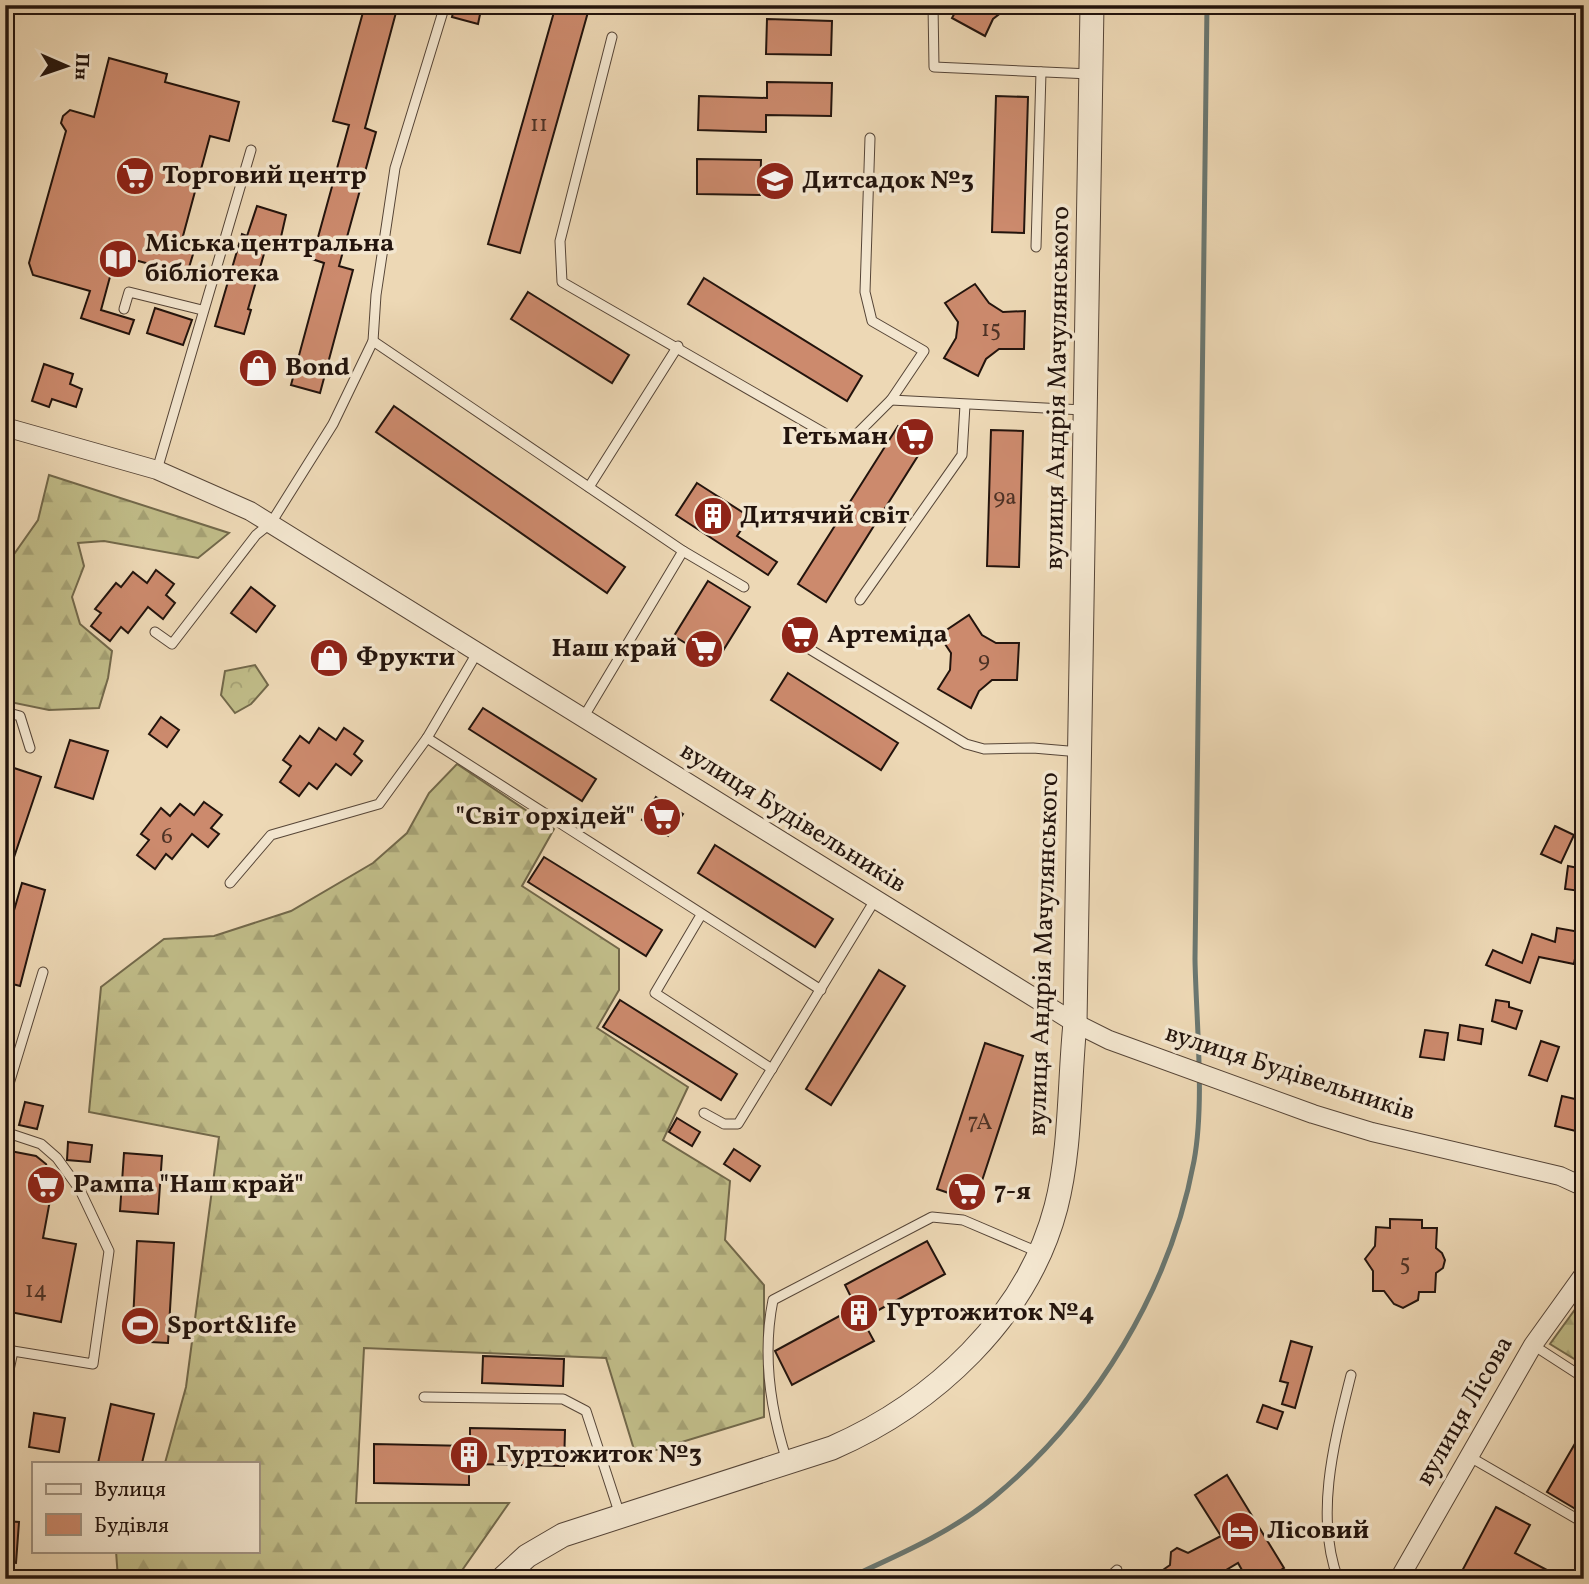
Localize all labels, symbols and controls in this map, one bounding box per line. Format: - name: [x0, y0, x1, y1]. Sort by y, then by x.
- north arrow: [32, 32, 102, 102]
- text: Пн: [68, 53, 94, 80]
- house number: 11: [530, 109, 548, 141]
- supermarket icon: Торговий центр: [114, 155, 156, 197]
- place label: Торговий центр: [162, 158, 367, 194]
- school or university icon: Дитсадок №3: [754, 160, 796, 202]
- place label: Дитсадок №3: [802, 163, 974, 199]
- street label: вулиця Андрія Мачулянського: [1037, 206, 1079, 570]
- place label: Міська центральна бібліотека: [145, 226, 394, 292]
- library icon: Міська центральна бібліотека: [97, 238, 139, 280]
- house number: 15: [981, 314, 1001, 346]
- shop icon: Bond: [237, 347, 279, 389]
- place label: Bond: [285, 350, 350, 386]
- supermarket icon: Гетьман: [894, 416, 936, 458]
- place label: Гетьман: [782, 419, 888, 455]
- house number: 9а: [993, 482, 1017, 514]
- building icon: Дитячий світ: [692, 495, 734, 537]
- place label: Дитячий світ: [740, 498, 910, 534]
- supermarket icon: Артеміда: [779, 614, 821, 656]
- place label: Артеміда: [827, 617, 948, 653]
- supermarket icon: Наш край: [683, 628, 725, 670]
- place label: Наш край: [551, 631, 677, 667]
- shop icon: Фрукти: [308, 637, 350, 679]
- place label: Фрукти: [356, 640, 455, 676]
- house number: 9: [978, 645, 990, 677]
- street label: вулиця Будівельників: [673, 734, 913, 902]
- street label: вулиця Андрія Мачулянського: [1020, 772, 1068, 1136]
- supermarket icon: "Світ орхідей": [641, 796, 683, 838]
- place label: "Світ орхідей": [455, 799, 635, 835]
- house number: 6: [161, 821, 173, 853]
- street label: вулиця Будівельників: [1160, 1016, 1420, 1130]
- house number: 7А: [967, 1107, 993, 1139]
- supermarket icon: Рампа "Наш край": [25, 1164, 67, 1206]
- place label: Рампа "Наш край": [73, 1167, 304, 1203]
- supermarket icon: 7-я: [946, 1171, 988, 1213]
- place label: 7-я: [994, 1174, 1031, 1210]
- house number: 5: [1399, 1248, 1411, 1280]
- house number: 14: [25, 1275, 47, 1307]
- building icon: Гуртожиток №4: [838, 1292, 880, 1334]
- place label: Гуртожиток №4: [886, 1295, 1095, 1331]
- sports icon: Sport&life: [119, 1305, 161, 1347]
- place label: Sport&life: [167, 1308, 296, 1344]
- street label: вулиця Лісова: [1408, 1330, 1522, 1492]
- building icon: Гуртожиток №3: [448, 1434, 490, 1476]
- place label: Гуртожиток №3: [496, 1437, 702, 1473]
- legend: [32, 1462, 259, 1552]
- text: Вулиця: [94, 1476, 166, 1505]
- hotel icon: Лісовий: [1219, 1510, 1261, 1552]
- text: Будівля: [94, 1512, 169, 1541]
- place label: Лісовий: [1267, 1513, 1369, 1549]

